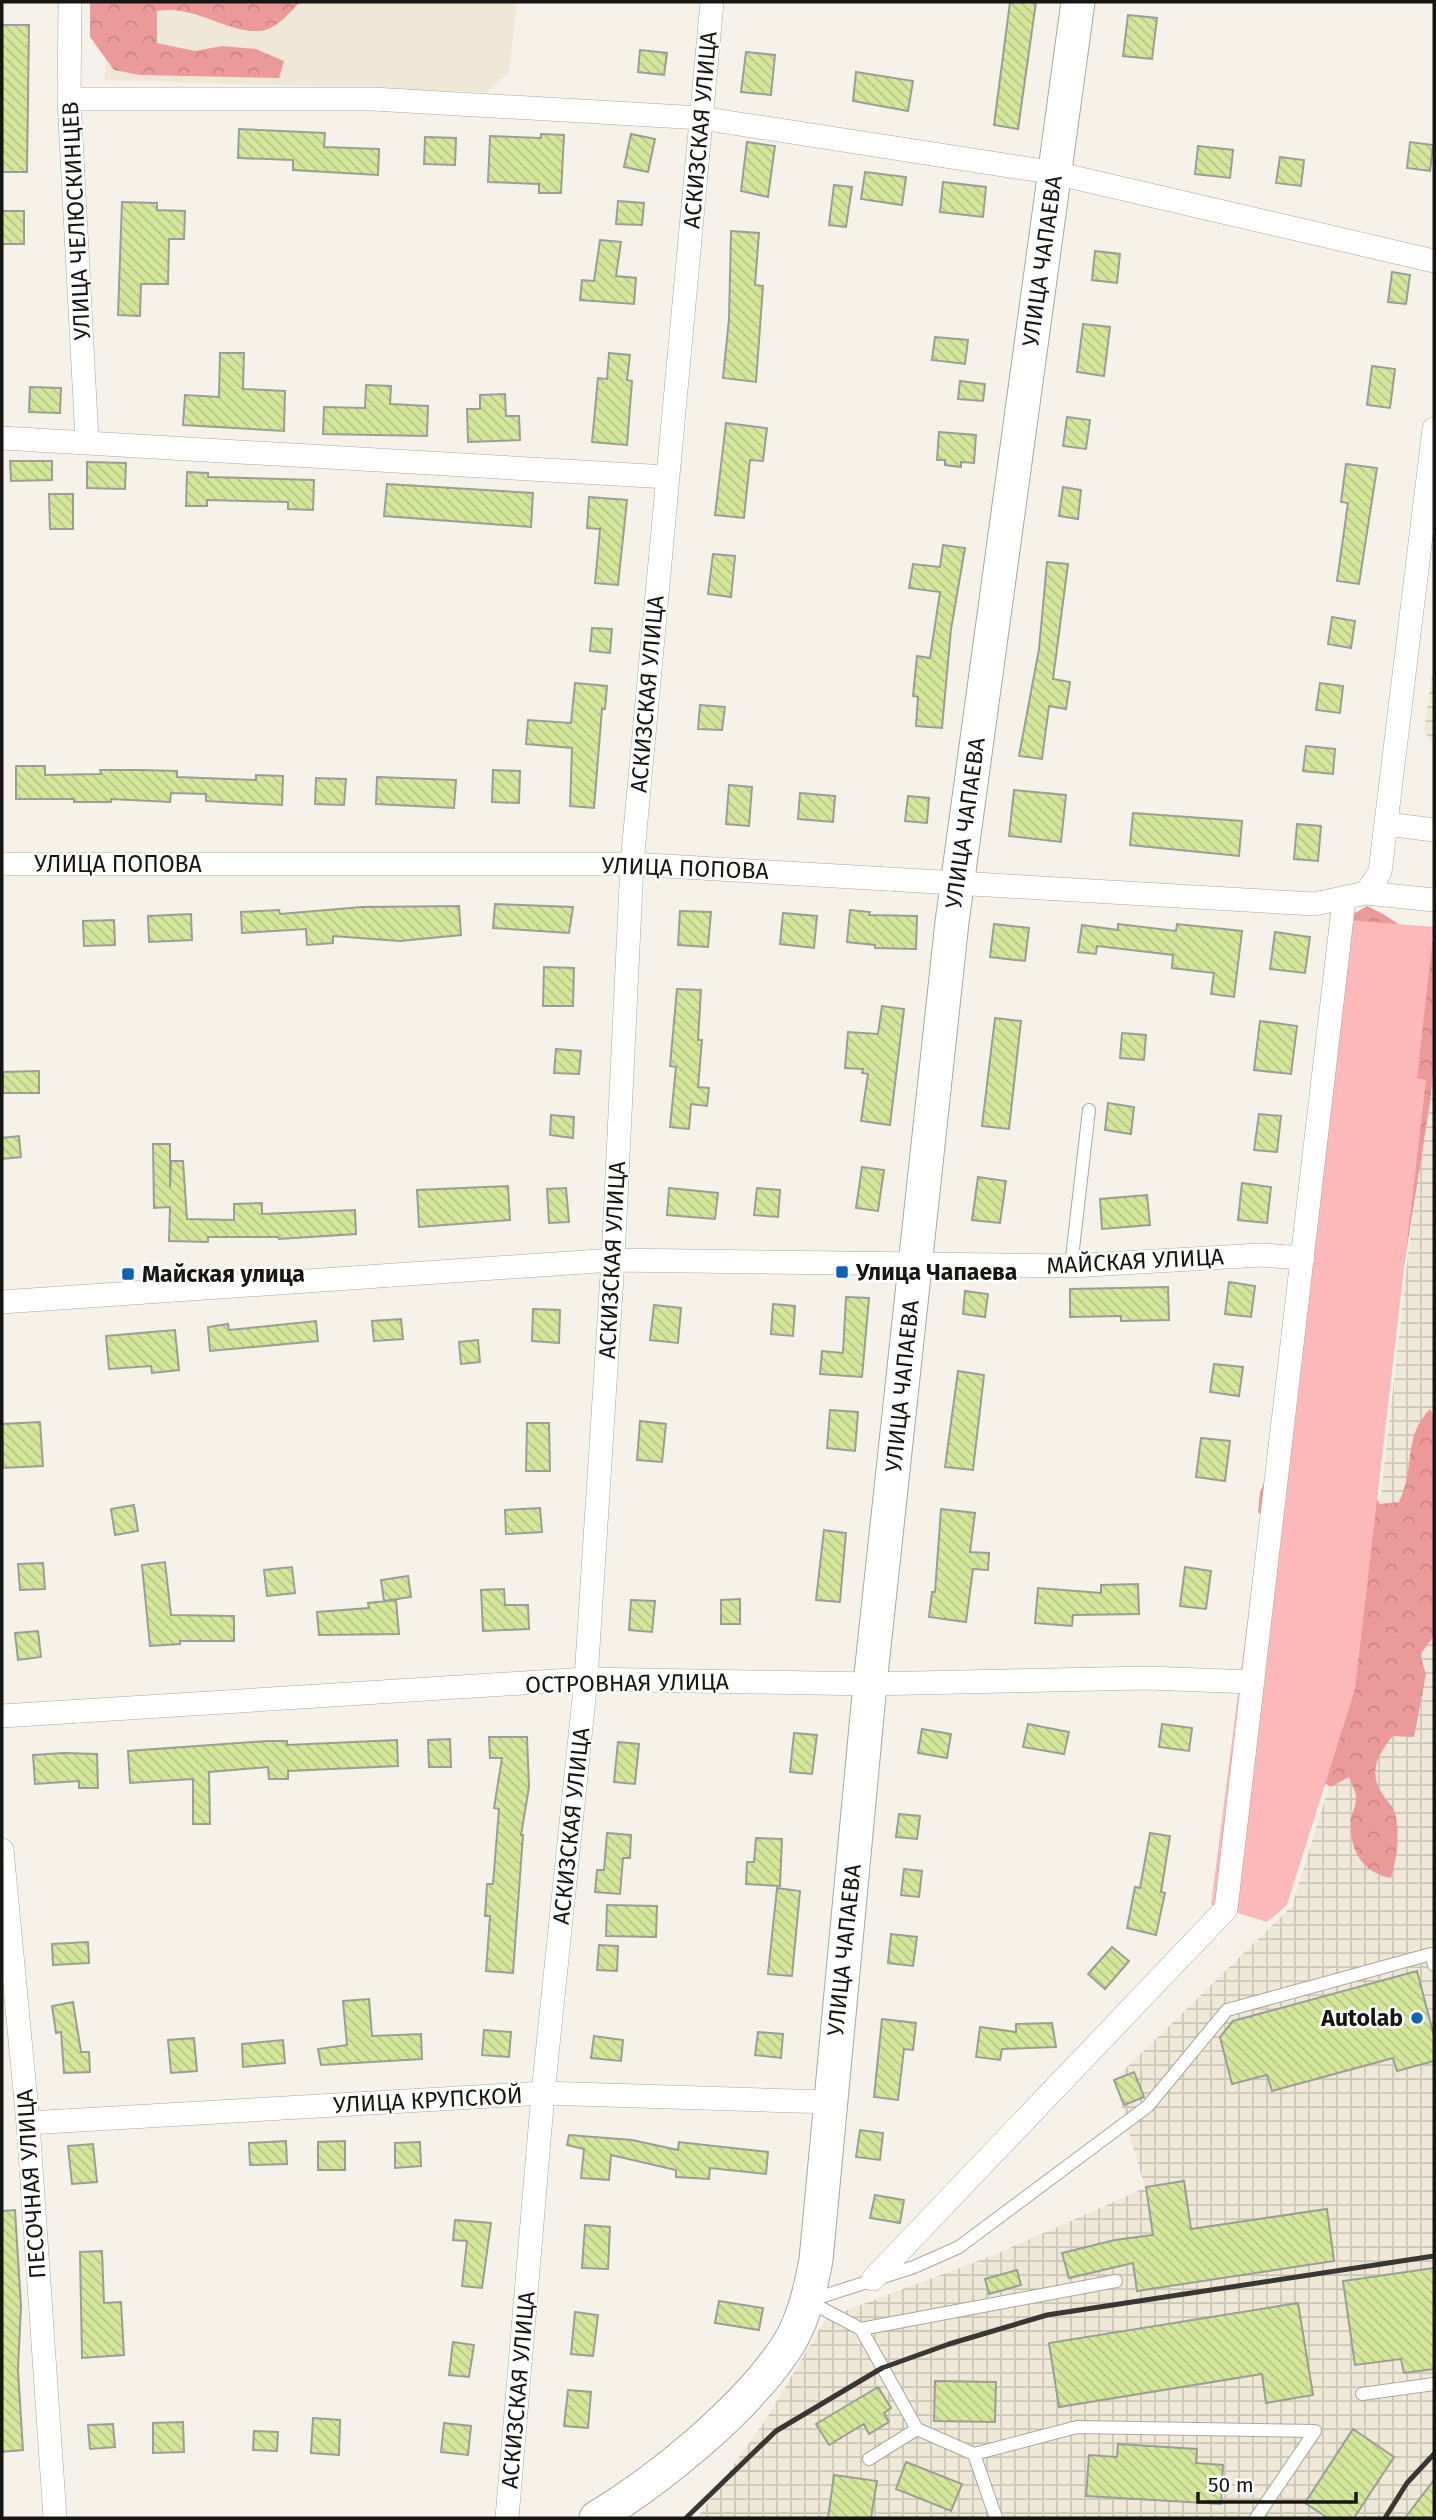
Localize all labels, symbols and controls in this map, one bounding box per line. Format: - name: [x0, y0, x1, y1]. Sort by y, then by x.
- street label: АСКИЗСКАЯ УЛИЦА: [677, 29, 723, 230]
- street label: УЛИЦА ЧЕЛЮСКИНЦЕВ: [56, 101, 96, 341]
- street label: УЛИЦА ЧАПАЕВА: [1016, 173, 1068, 348]
- street label: АСКИЗСКАЯ УЛИЦА: [624, 593, 670, 794]
- street label: УЛИЦА ЧАПАЕВА: [939, 735, 991, 910]
- street label: УЛИЦА ПОПОВА: [34, 850, 202, 878]
- street label: УЛИЦА ПОПОВА: [601, 851, 770, 885]
- street label: АСКИЗСКАЯ УЛИЦА: [593, 1160, 631, 1360]
- street label: МАЙСКАЯ УЛИЦА: [1046, 1242, 1225, 1280]
- place label: Улица Чапаева: [855, 1258, 1017, 1286]
- place label: Майская улица: [142, 1260, 305, 1288]
- marker: Улица Чапаева: [834, 1264, 850, 1280]
- marker: Майская улица: [120, 1266, 136, 1282]
- street label: УЛИЦА ЧАПАЕВА: [879, 1298, 925, 1473]
- street label: ОСТРОВНАЯ УЛИЦА: [525, 1667, 730, 1699]
- street label: АСКИЗСКАЯ УЛИЦА: [547, 1725, 595, 1926]
- street label: УЛИЦА ЧАПАЕВА: [821, 1862, 867, 2037]
- place label: Autolab: [1320, 2004, 1403, 2032]
- marker: Autolab: [1409, 2010, 1425, 2026]
- street label: УЛИЦА КРУПСКОЙ: [333, 2081, 523, 2119]
- street label: ПЕСОЧНАЯ УЛИЦА: [10, 2087, 52, 2280]
- street label: АСКИЗСКАЯ УЛИЦА: [495, 2289, 541, 2490]
- scale bar: [1198, 2460, 1356, 2504]
- text: 50 m: [1208, 2472, 1254, 2498]

